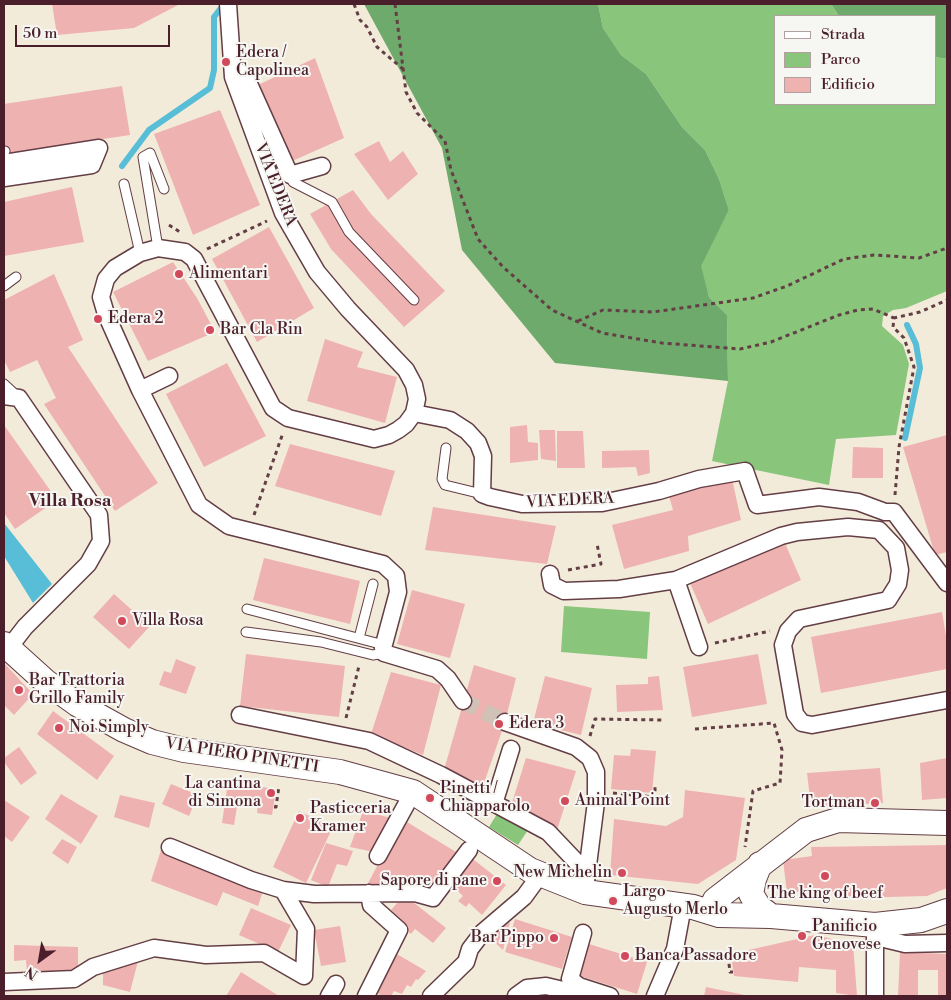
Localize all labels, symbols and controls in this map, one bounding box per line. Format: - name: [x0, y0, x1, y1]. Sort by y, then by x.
- scale bar: [18, 15, 172, 47]
- legend: [774, 15, 936, 105]
- text: 50 m: [23, 24, 57, 43]
- text: Strada: [821, 25, 865, 44]
- place label: Edera / Capolinea: [236, 43, 309, 81]
- text: Parco: [821, 50, 860, 69]
- marker: Edera / Capolinea: [220, 56, 232, 68]
- text: Edificio: [821, 75, 875, 94]
- street label: VIA EDERA: [250, 141, 300, 229]
- place label: Alimentari: [189, 264, 268, 284]
- marker: Alimentari: [173, 268, 185, 280]
- place label: Edera 2: [108, 309, 164, 329]
- marker: Edera 2: [92, 313, 104, 325]
- place label: Bar Cla Rin: [220, 320, 303, 340]
- marker: Bar Cla Rin: [204, 324, 216, 336]
- street label: VIA EDERA: [526, 489, 614, 513]
- district label: Villa Rosa: [29, 491, 111, 513]
- place label: Villa Rosa: [132, 611, 204, 631]
- marker: Villa Rosa: [116, 615, 128, 627]
- place label: Bar Trattoria Grillo Family: [29, 671, 125, 709]
- marker: Bar Trattoria Grillo Family: [13, 684, 25, 696]
- place label: Edera 3: [509, 714, 564, 734]
- place label: Noi Simply: [69, 718, 149, 738]
- marker: Edera 3: [493, 718, 505, 730]
- marker: Noi Simply: [53, 722, 65, 734]
- street label: VIA PIERO PINETTI: [164, 734, 320, 778]
- place label: La cantina di Simona: [185, 774, 261, 812]
- place label: Pinetti / Chiapparolo: [440, 779, 530, 817]
- marker: La cantina di Simona: [265, 787, 277, 799]
- place label: Animal Point: [575, 791, 670, 811]
- marker: Pinetti / Chiapparolo: [424, 792, 436, 804]
- place label: Tortman: [802, 793, 865, 813]
- marker: Animal Point: [559, 795, 571, 807]
- marker: Tortman: [869, 797, 881, 809]
- place label: Pasticceria Kramer: [310, 799, 391, 837]
- marker: Pasticceria Kramer: [294, 812, 306, 824]
- place label: New Michelin: [513, 863, 612, 883]
- marker: New Michelin: [616, 867, 628, 879]
- marker: The king of beef: [819, 870, 831, 882]
- place label: Sapore di pane: [381, 871, 487, 891]
- marker: Sapore di pane: [491, 875, 503, 887]
- place label: Largo Augusto Merlo: [623, 882, 728, 920]
- place label: The king of beef: [767, 884, 883, 904]
- marker: Largo Augusto Merlo: [607, 895, 619, 907]
- place label: Panificio Genovese: [812, 917, 881, 955]
- place label: Bar Pippo: [471, 928, 544, 948]
- marker: Panificio Genovese: [796, 930, 808, 942]
- marker: Bar Pippo: [548, 932, 560, 944]
- north arrow: [15, 935, 65, 985]
- place label: Banca Passadore: [635, 946, 757, 966]
- marker: Banca Passadore: [619, 950, 631, 962]
- text: N: [23, 962, 42, 983]

